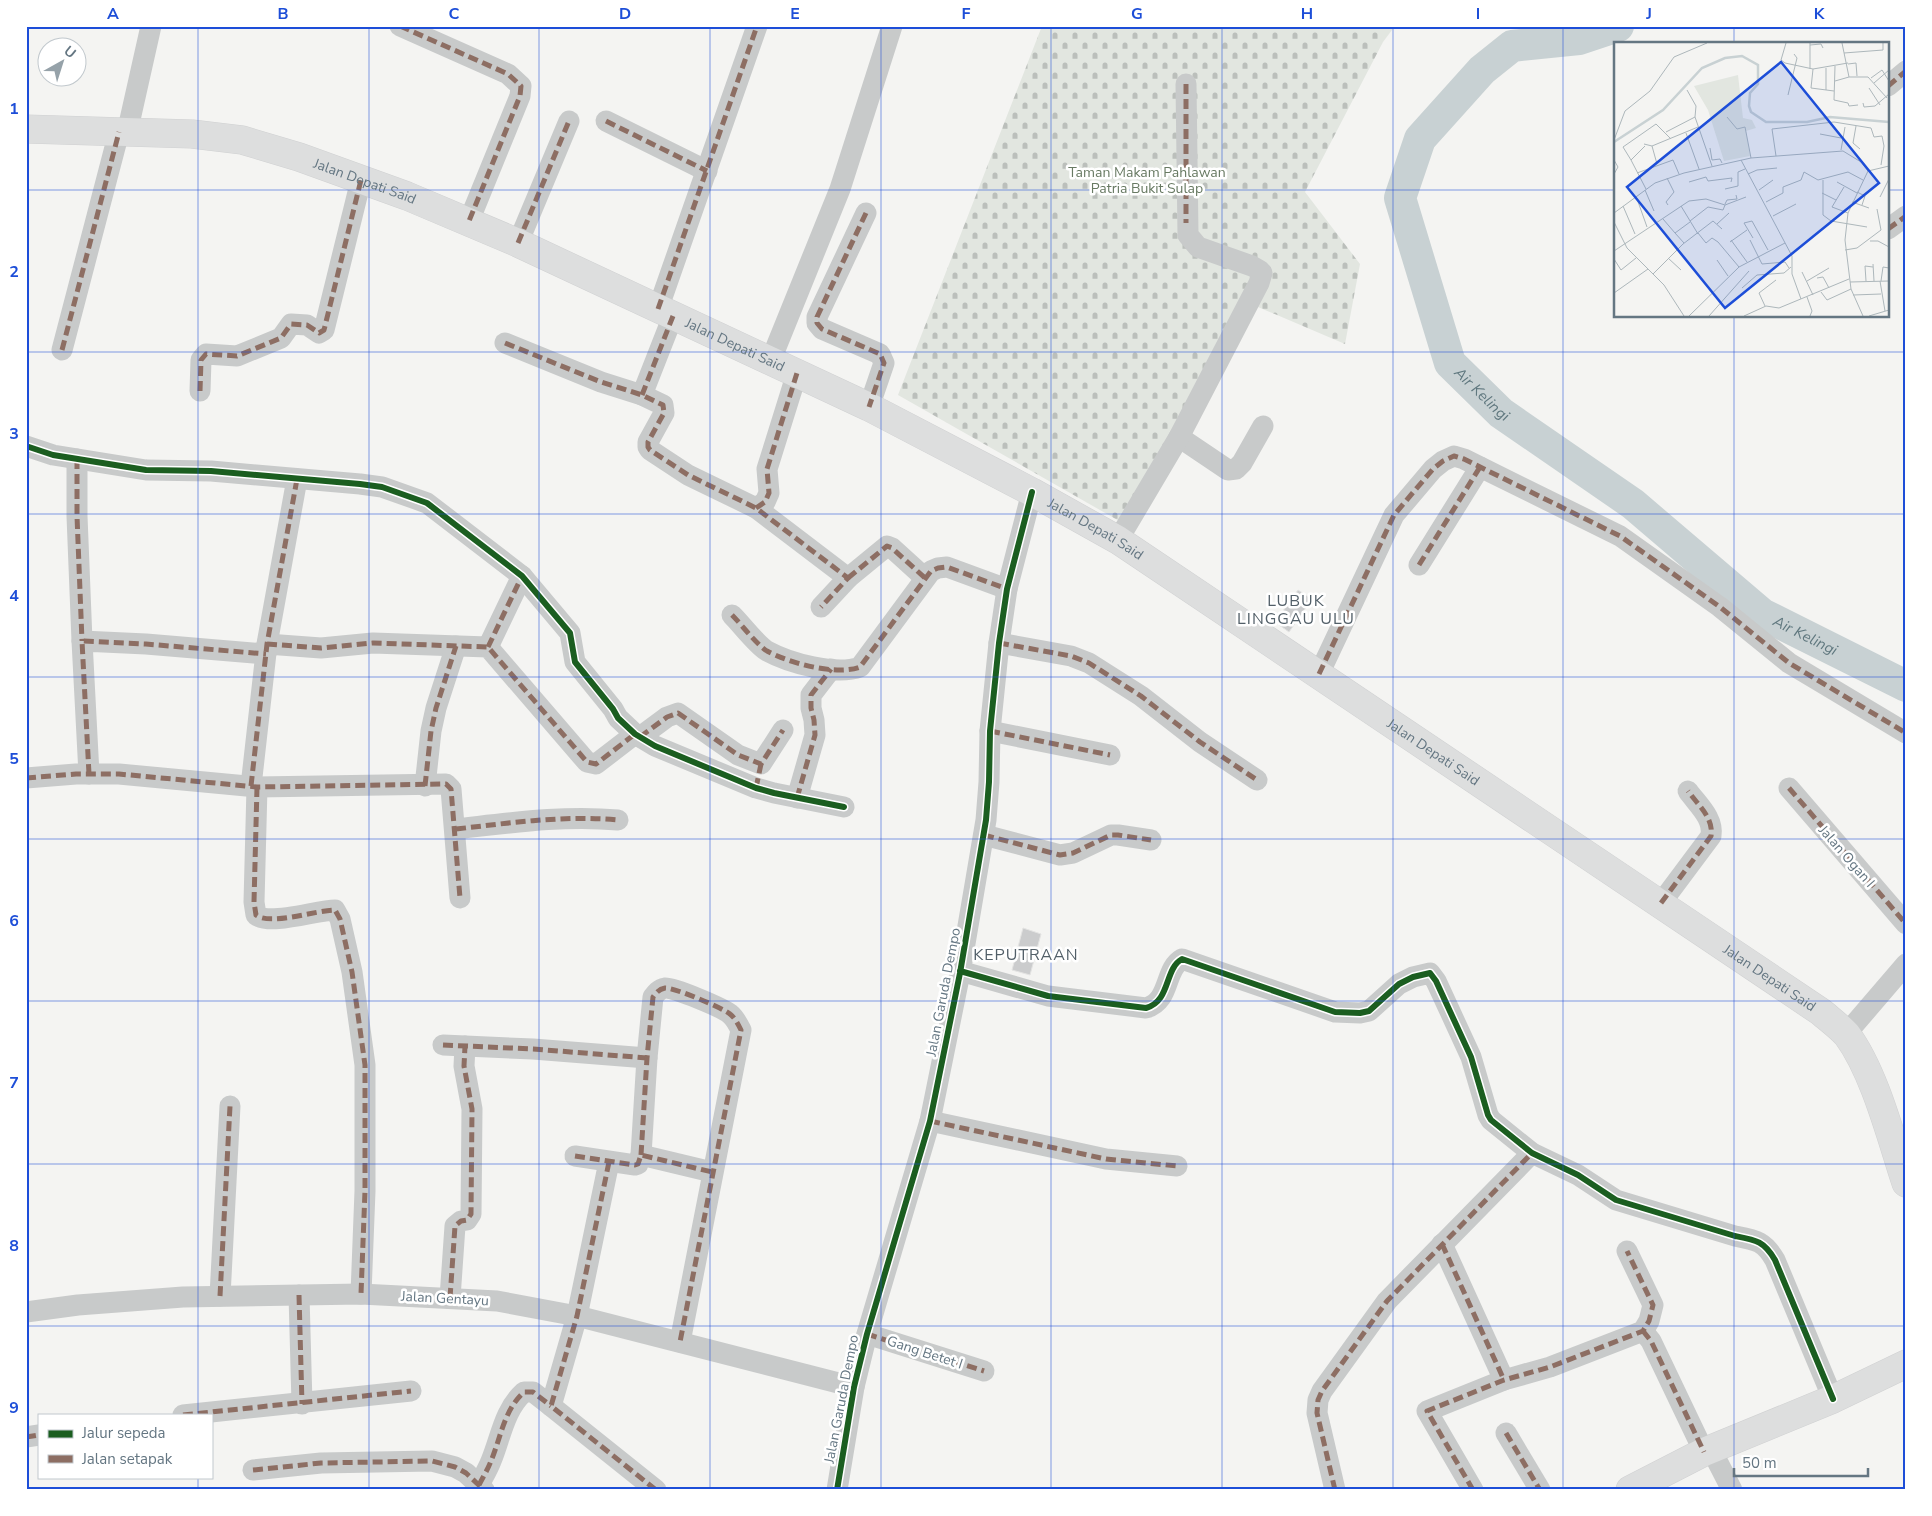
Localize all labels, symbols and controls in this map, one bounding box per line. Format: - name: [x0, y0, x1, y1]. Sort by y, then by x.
- text: A: [107, 3, 119, 25]
- text: B: [277, 3, 289, 25]
- text: C: [449, 3, 460, 25]
- text: D: [619, 3, 631, 25]
- text: E: [790, 3, 800, 25]
- text: F: [962, 3, 971, 25]
- text: G: [1131, 3, 1143, 25]
- text: H: [1301, 3, 1313, 25]
- text: I: [1476, 3, 1480, 25]
- text: J: [1645, 3, 1652, 25]
- text: K: [1814, 3, 1826, 25]
- north arrow: [38, 38, 88, 88]
- text: U: [60, 42, 80, 63]
- inset map: [1614, 42, 1890, 318]
- text: 1: [9, 98, 19, 120]
- street label: Jalan Depati Said: [310, 154, 419, 209]
- park label: Taman Makam Pahlawan Patria Bukit Sulap: [1068, 163, 1226, 198]
- text: 2: [9, 261, 19, 283]
- street label: Jalan Depati Said: [681, 313, 788, 376]
- water label: Air Kelingi: [1449, 362, 1514, 426]
- text: 3: [9, 423, 19, 445]
- street label: Jalan Depati Said: [1043, 493, 1147, 564]
- text: 4: [9, 585, 19, 607]
- district label: LUBUK LINGGAU ULU: [1237, 590, 1355, 630]
- water label: Air Kelingi: [1769, 611, 1841, 660]
- street label: Jalan Depati Said: [1382, 714, 1483, 790]
- text: 5: [9, 748, 19, 770]
- street label: Jalan Ogan I: [1814, 820, 1879, 891]
- text: 6: [9, 910, 19, 932]
- street label: Jalan Garuda Dempo: [922, 926, 965, 1059]
- street label: Jalan Depati Said: [1719, 939, 1819, 1016]
- district label: KEPUTRAAN: [973, 944, 1079, 966]
- text: 7: [9, 1072, 19, 1094]
- text: 8: [9, 1235, 19, 1257]
- street label: Jalan Gentayu: [400, 1287, 489, 1310]
- street label: Gang Betet I: [885, 1331, 965, 1374]
- street label: Jalan Garuda Dempo: [820, 1333, 863, 1466]
- text: 9: [9, 1397, 19, 1419]
- legend: [38, 1414, 212, 1478]
- text: Jalur sepeda: [81, 1423, 166, 1443]
- scale bar: [1734, 1446, 1868, 1478]
- text: Jalan setapak: [81, 1449, 173, 1469]
- text: 50 m: [1742, 1453, 1777, 1473]

